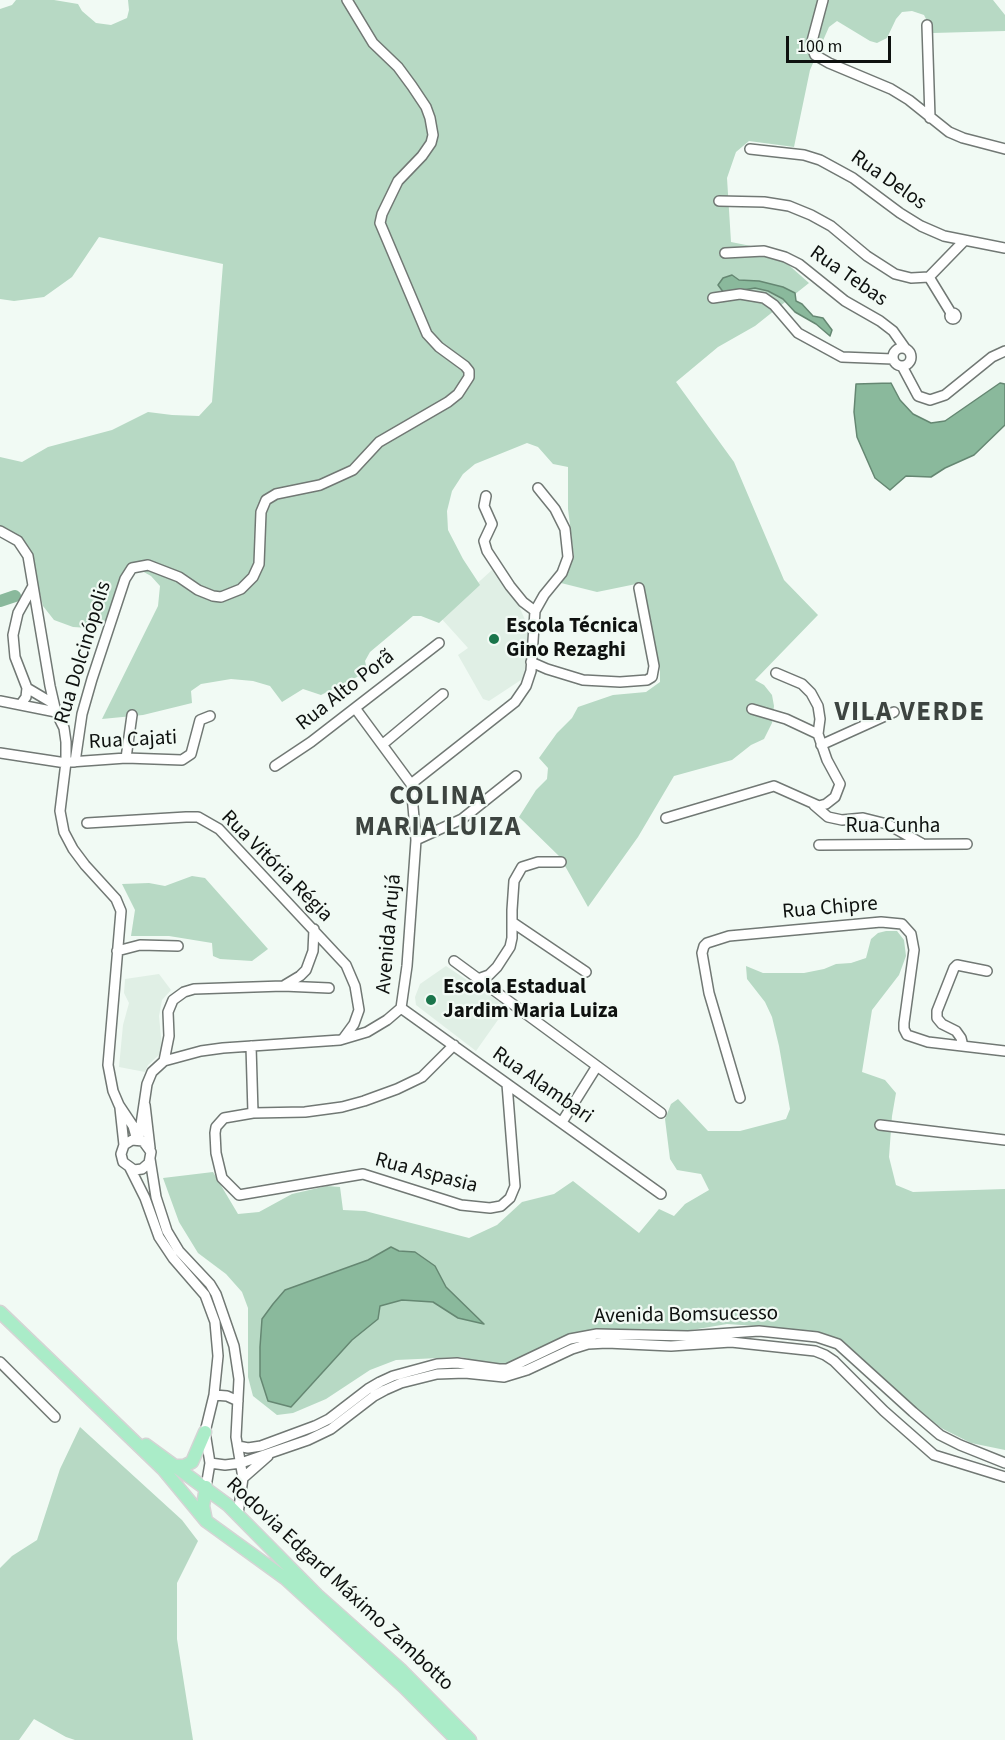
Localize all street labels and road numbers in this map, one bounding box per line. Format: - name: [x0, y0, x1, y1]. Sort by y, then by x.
- street label: Rua Delos: [845, 146, 931, 216]
- street label: Rua Tebas: [804, 241, 892, 313]
- street label: Rua Dolcinópolis: [50, 579, 118, 727]
- street label: Rua Alto Porã: [292, 645, 400, 737]
- street label: Rua Cajati: [88, 726, 178, 756]
- street label: Rua Vitória Régia: [215, 806, 337, 928]
- street label: Rua Cunha: [846, 814, 940, 840]
- street label: Avenida Arujá: [372, 873, 408, 995]
- street label: Rua Chipre: [781, 892, 879, 926]
- street label: Rua Alambari: [487, 1042, 597, 1130]
- street label: Rua Aspasia: [372, 1148, 480, 1200]
- street label: Avenida Bomsucesso: [594, 1302, 778, 1330]
- street label: Rodovia Edgard Máximo Zambotto: [220, 1473, 458, 1697]

